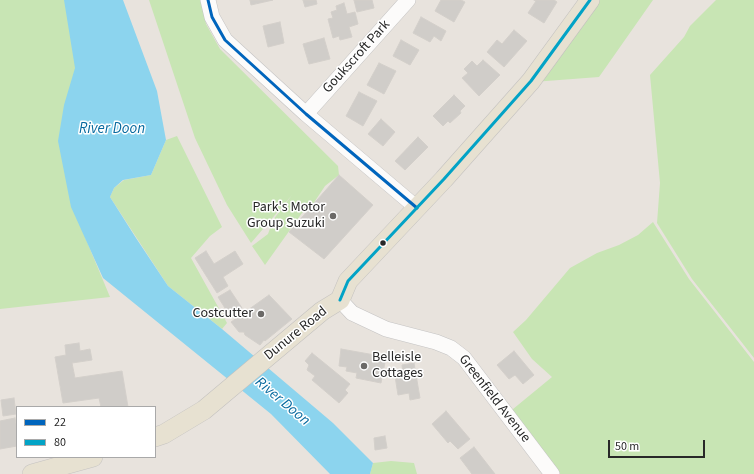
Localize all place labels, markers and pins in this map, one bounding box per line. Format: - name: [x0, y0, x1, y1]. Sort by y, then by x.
- place label: Park's Motor Group Suzuki: [247, 200, 325, 232]
- marker: Park's Motor Group Suzuki: [328, 211, 338, 221]
- unlabelled marker: [378, 238, 388, 248]
- place label: Costcutter: [193, 306, 253, 322]
- marker: Costcutter: [256, 309, 266, 319]
- place label: Belleisle Cottages: [372, 350, 423, 382]
- marker: Belleisle Cottages: [359, 361, 369, 371]

